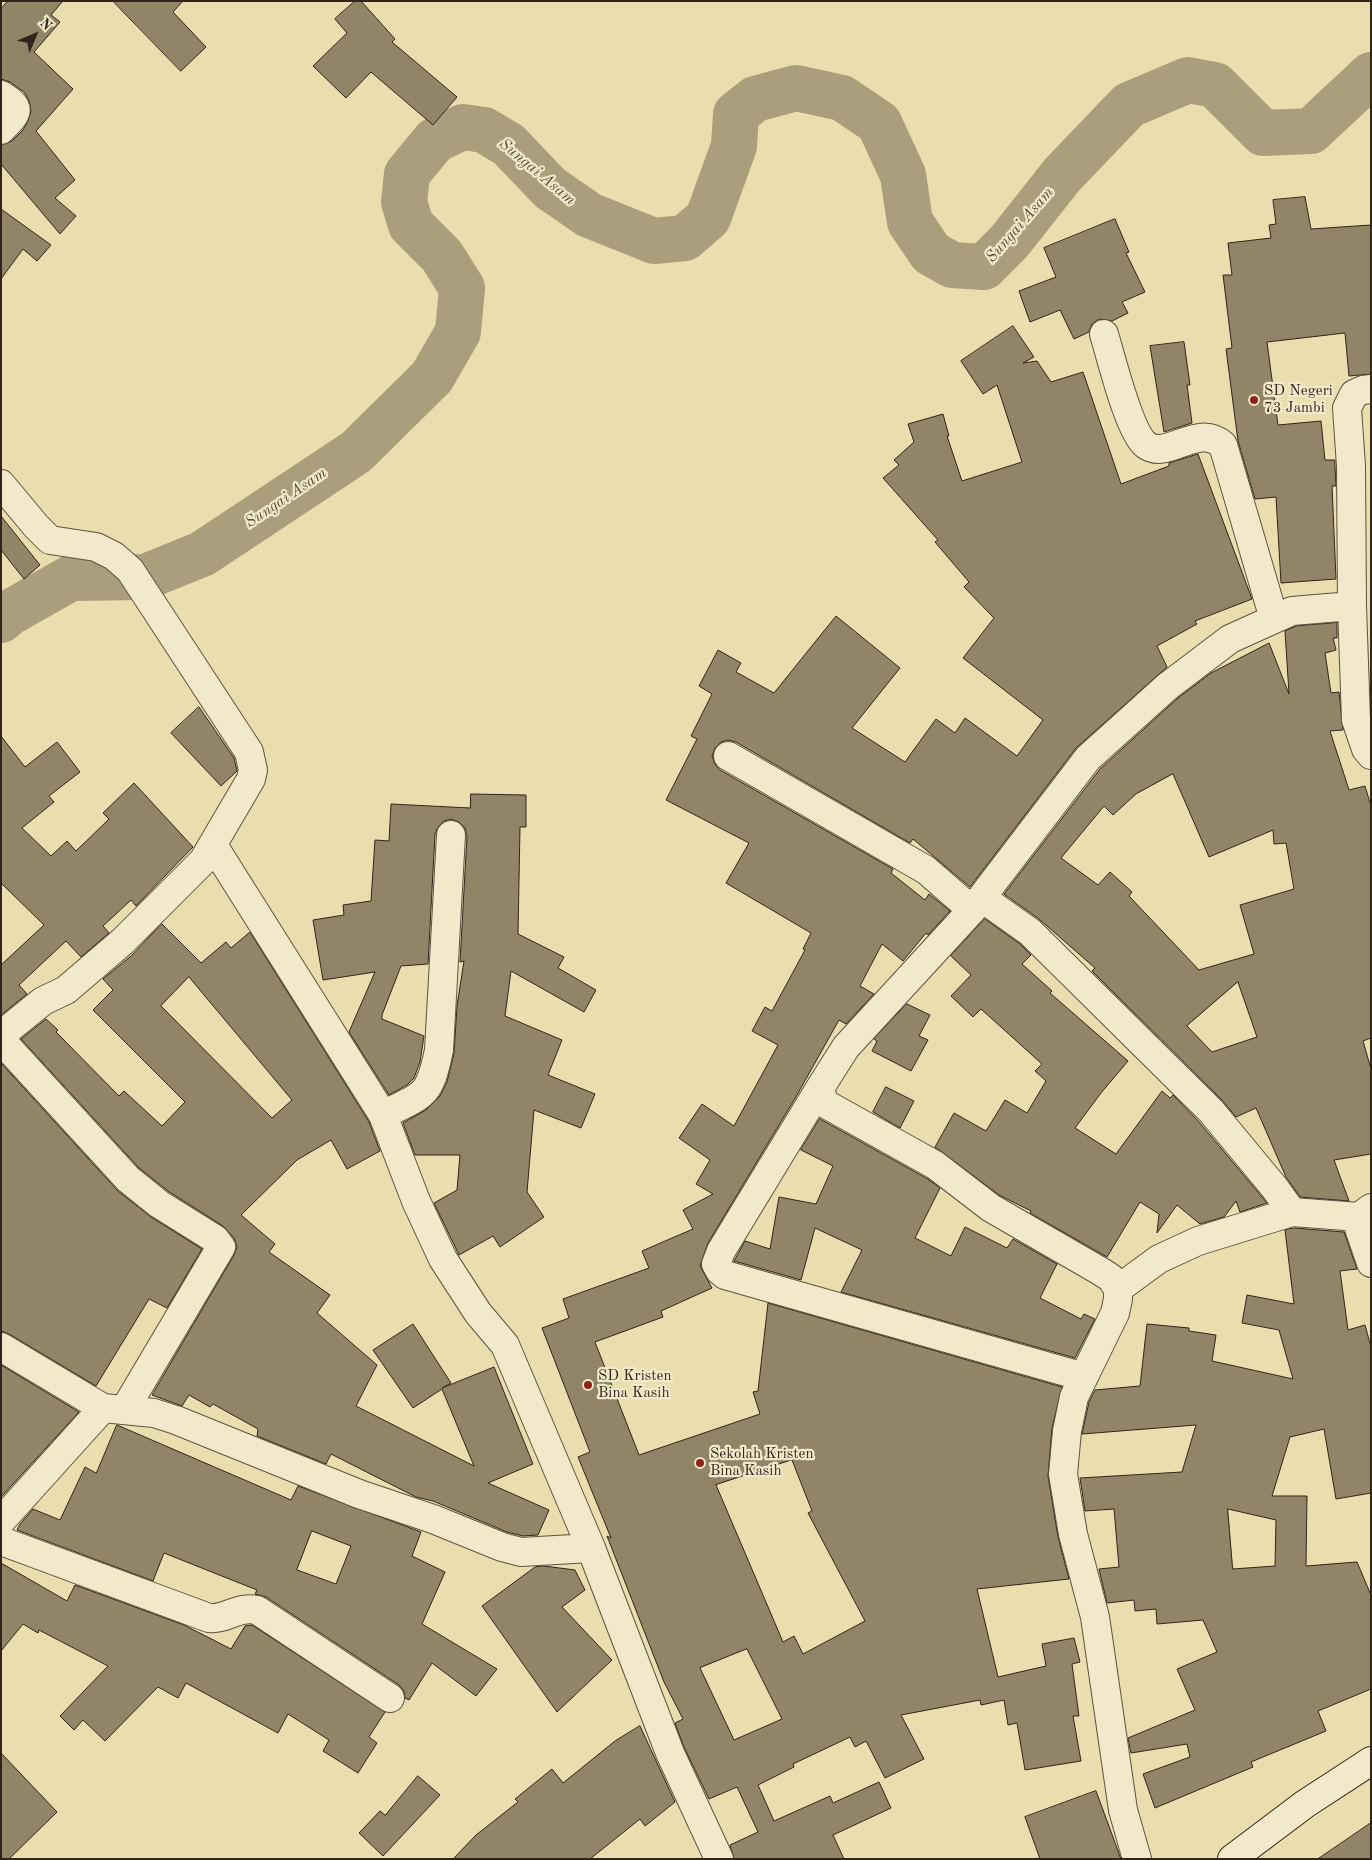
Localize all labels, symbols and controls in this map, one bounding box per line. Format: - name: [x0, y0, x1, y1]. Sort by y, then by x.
- north arrow: [10, 10, 60, 60]
- text: N: [37, 16, 54, 33]
- water label: Sungai Asam: [495, 134, 579, 210]
- water label: Sungai Asam: [982, 183, 1058, 267]
- place label: SD Negeri 73 Jambi: [1264, 382, 1333, 417]
- marker: SD Negeri 73 Jambi: [1248, 394, 1260, 406]
- water label: Sungai Asam: [242, 464, 330, 532]
- place label: SD Kristen Bina Kasih: [598, 1367, 671, 1402]
- marker: SD Kristen Bina Kasih: [582, 1379, 594, 1391]
- place label: Sekolah Kristen Bina Kasih: [710, 1445, 814, 1480]
- marker: Sekolah Kristen Bina Kasih: [694, 1457, 706, 1469]

